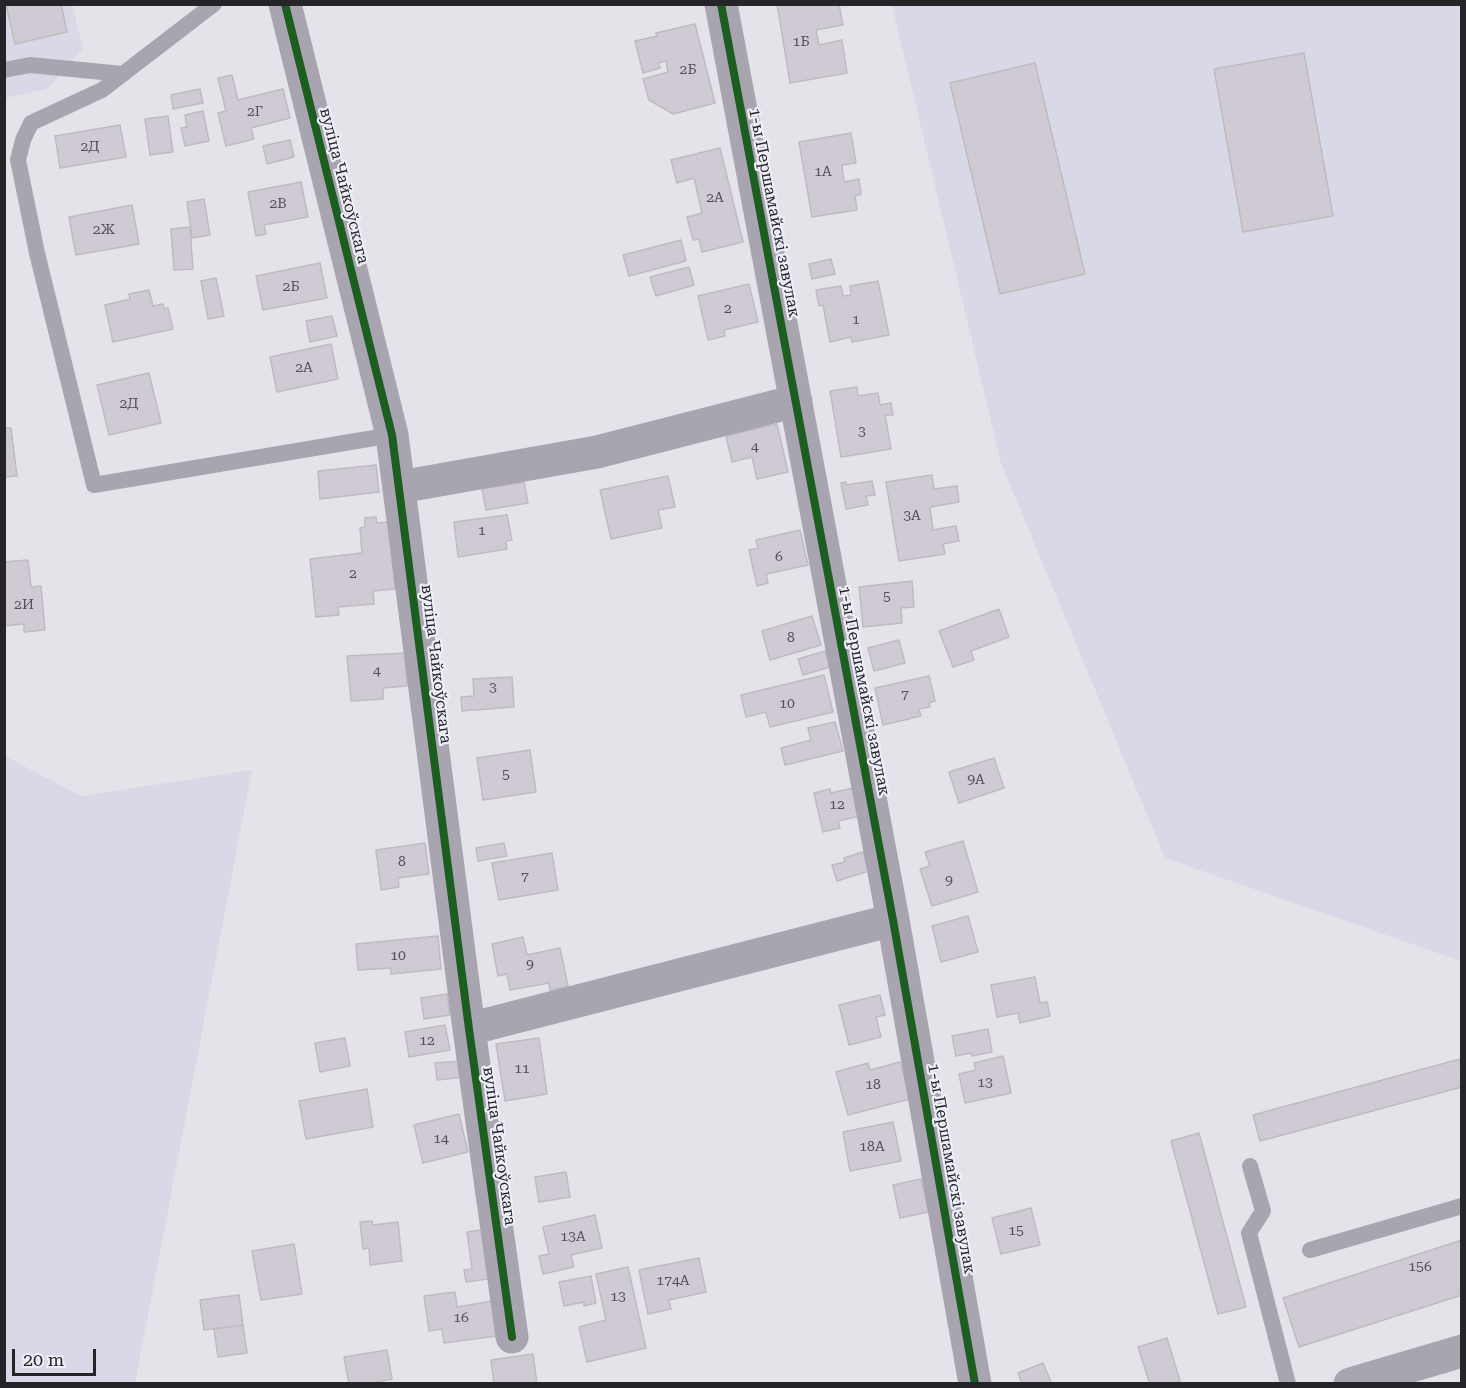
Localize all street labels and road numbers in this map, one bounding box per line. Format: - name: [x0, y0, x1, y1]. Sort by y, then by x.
- street label: вуліца Чайкоўскага: [315, 106, 373, 266]
- street label: 1-ы Першамайскі завулак: [744, 107, 804, 319]
- street label: вуліца Чайкоўскага: [417, 583, 455, 745]
- street label: 1-ы Першамайскі завулак: [834, 585, 894, 797]
- street label: 1-ы Першамайскі завулак: [923, 1062, 979, 1276]
- street label: вуліца Чайкоўскага: [478, 1065, 520, 1227]

